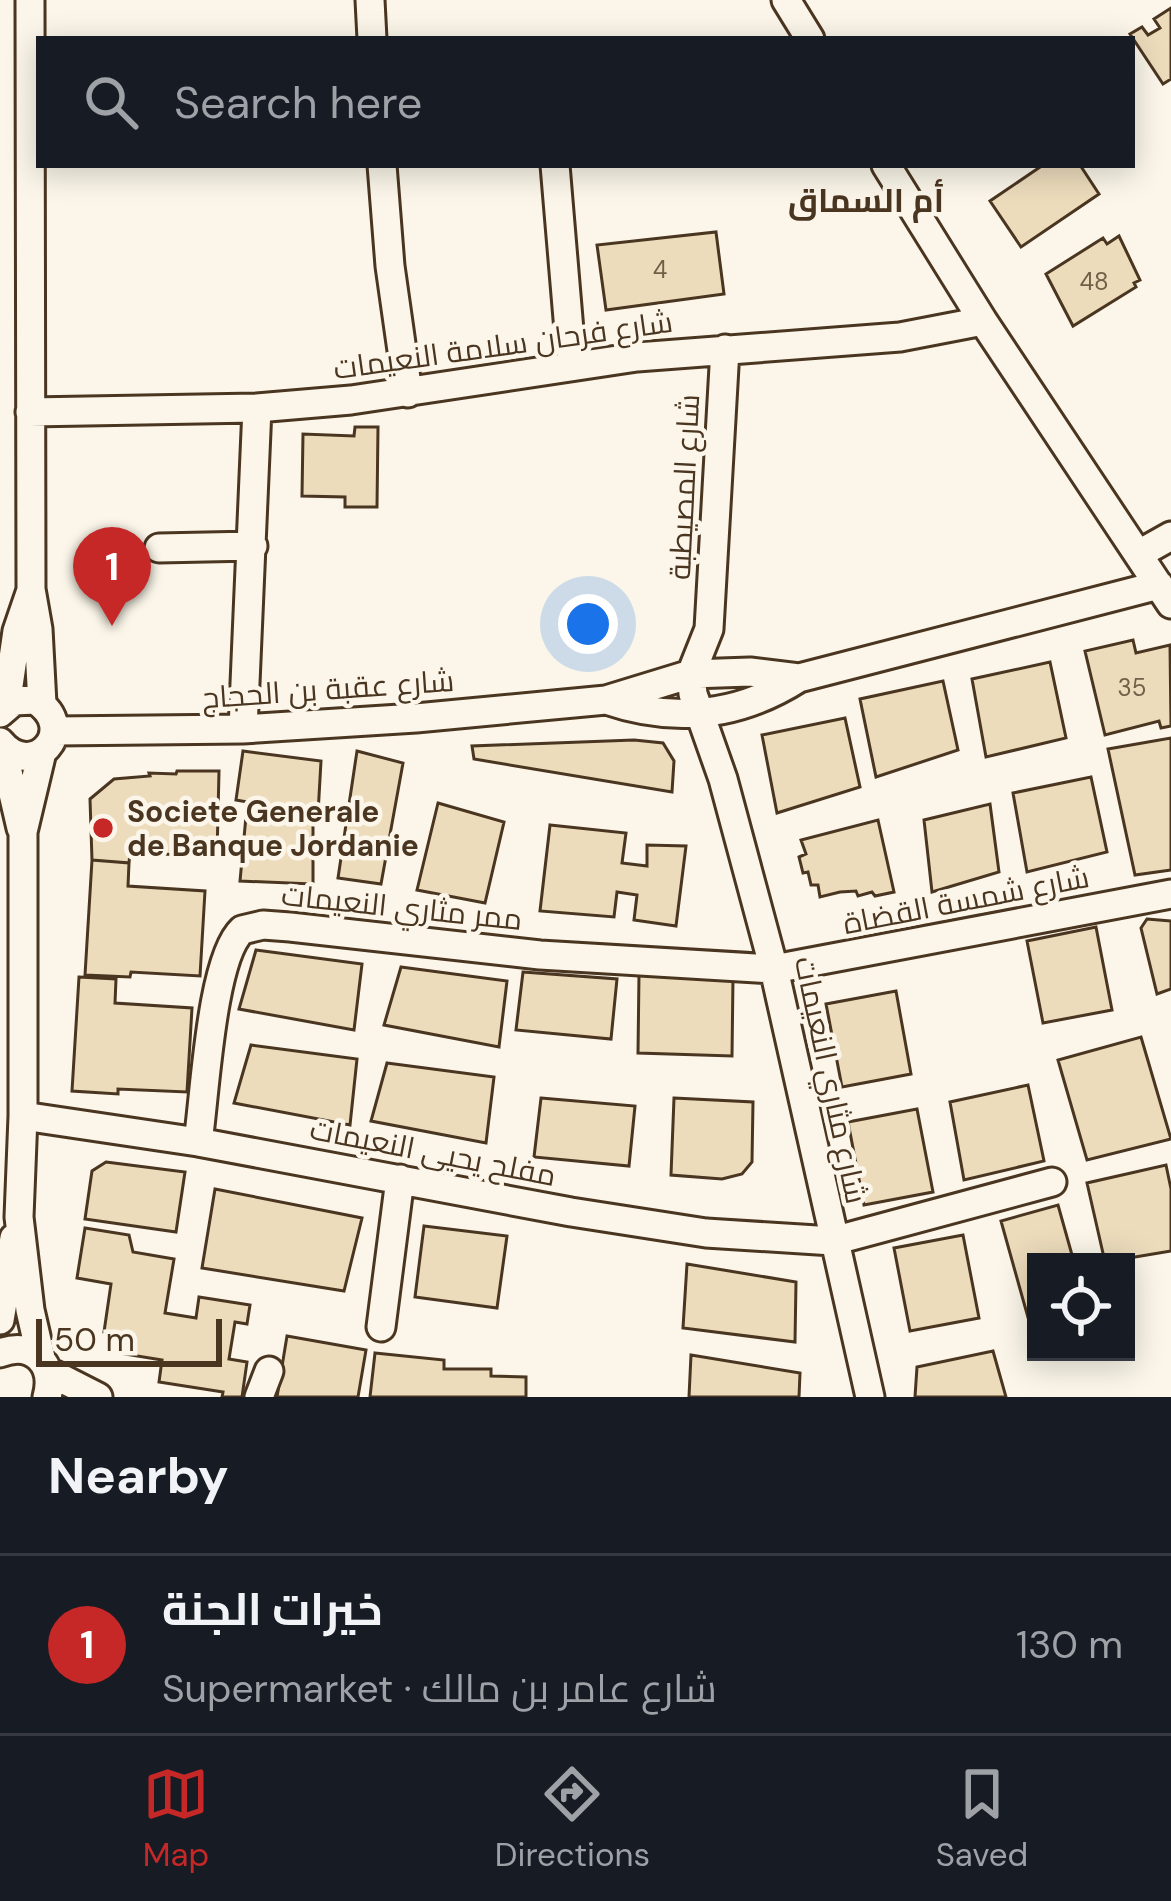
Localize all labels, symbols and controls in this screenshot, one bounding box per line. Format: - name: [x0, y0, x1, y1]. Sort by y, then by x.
- search box: [36, 36, 1135, 168]
- icon: search: [78, 69, 144, 135]
- text: Search here: [174, 73, 422, 132]
- district label: أم السماق: [788, 179, 944, 223]
- house number: 4: [653, 254, 667, 285]
- house number: 48: [1079, 266, 1109, 297]
- street label: شارع فرحان سلامة النعيمات: [331, 302, 675, 389]
- street label: شارع المصيطبة: [660, 393, 709, 581]
- pin: 1: [73, 527, 151, 626]
- your location: [558, 594, 618, 654]
- street label: شارع عقبة بن الحجاج: [201, 661, 456, 718]
- house number: 35: [1118, 672, 1146, 703]
- place label: Societe Generale de Banque Jordanie: [127, 792, 419, 865]
- marker: Societe Generale de Banque Jordanie: [90, 815, 116, 841]
- street label: شارع شمسة القضاة: [840, 857, 1092, 944]
- street label: ممر مثاري النعيمات: [279, 875, 524, 943]
- street label: شارع مثاري النعيمات: [782, 953, 876, 1208]
- street label: مفلح يحيى النعيمات: [307, 1109, 559, 1196]
- map controls: [1027, 1253, 1135, 1361]
- button: locate: [1027, 1253, 1135, 1361]
- scale bar: [36, 1313, 222, 1366]
- text: 50 m: [54, 1318, 135, 1361]
- text: Nearby: [48, 1442, 229, 1509]
- text: خيرات الجنة: [162, 1580, 383, 1639]
- text: 1: [80, 1619, 94, 1670]
- text: 130 m: [1016, 1619, 1123, 1670]
- text: Supermarket · شارع عامر بن مالك: [162, 1663, 717, 1714]
- tab: Map: [143, 1761, 209, 1876]
- tab: Directions: [495, 1761, 650, 1876]
- tab: Saved: [936, 1761, 1028, 1876]

